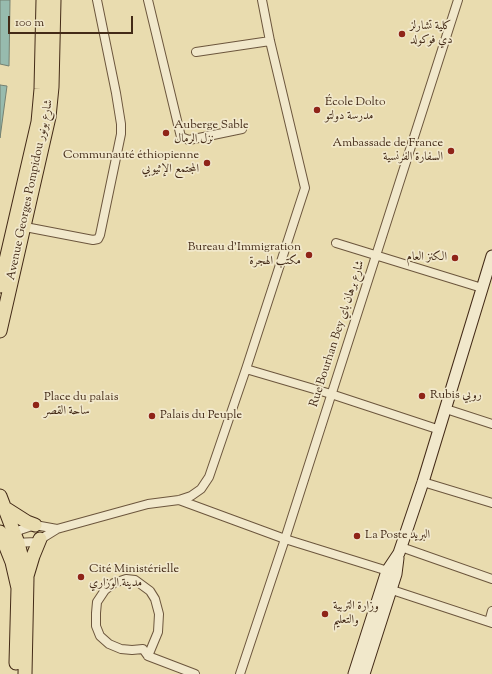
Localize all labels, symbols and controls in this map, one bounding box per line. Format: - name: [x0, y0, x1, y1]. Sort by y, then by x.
- scale bar: [10, 8, 135, 34]
- text: 100 m: [15, 14, 44, 32]
- place label: كلية تشارلز دي فوكولد: [410, 20, 453, 48]
- marker: كلية تشارلز دي فوكولد: [397, 29, 407, 39]
- place label: École Dolto مدرسة دولتو: [325, 96, 385, 124]
- street label: Avenue Georges Pompidou شارع بونور: [5, 98, 57, 282]
- marker: École Dolto مدرسة دولتو: [312, 105, 322, 115]
- place label: Auberge Sable نزل الرمال: [174, 119, 249, 147]
- marker: Auberge Sable نزل الرمال: [161, 128, 171, 138]
- place label: Ambassade de France السفارة الفرنسية: [332, 137, 443, 165]
- marker: Ambassade de France السفارة الفرنسية: [446, 146, 456, 156]
- place label: Communauté éthiopienne المجتمع الإثيوبي: [63, 149, 199, 177]
- marker: Communauté éthiopienne المجتمع الإثيوبي: [202, 158, 212, 168]
- place label: Bureau d'Immigration مكتب الهجرة: [188, 241, 301, 269]
- marker: Bureau d'Immigration مكتب الهجرة: [304, 250, 314, 260]
- place label: الكنز العام: [407, 251, 447, 265]
- marker: الكنز العام: [450, 253, 460, 263]
- street label: Rue Bourhan Bey شارع برهان باي: [307, 259, 369, 409]
- place label: Rubis روبي: [430, 389, 482, 403]
- place label: Place du palais ساحة القصر: [44, 391, 118, 419]
- marker: Rubis روبي: [417, 391, 427, 401]
- marker: Place du palais ساحة القصر: [31, 400, 41, 410]
- place label: Palais du Peuple: [160, 409, 242, 423]
- marker: Palais du Peuple: [147, 411, 157, 421]
- place label: La Poste البريد: [365, 529, 430, 543]
- marker: La Poste البريد: [352, 531, 362, 541]
- place label: Cité Ministérielle مدينة الوزاري: [89, 563, 179, 591]
- marker: Cité Ministérielle مدينة الوزاري: [76, 572, 86, 582]
- place label: وزارة التربية والتعليم: [333, 600, 379, 628]
- marker: وزارة التربية والتعليم: [320, 609, 330, 619]

